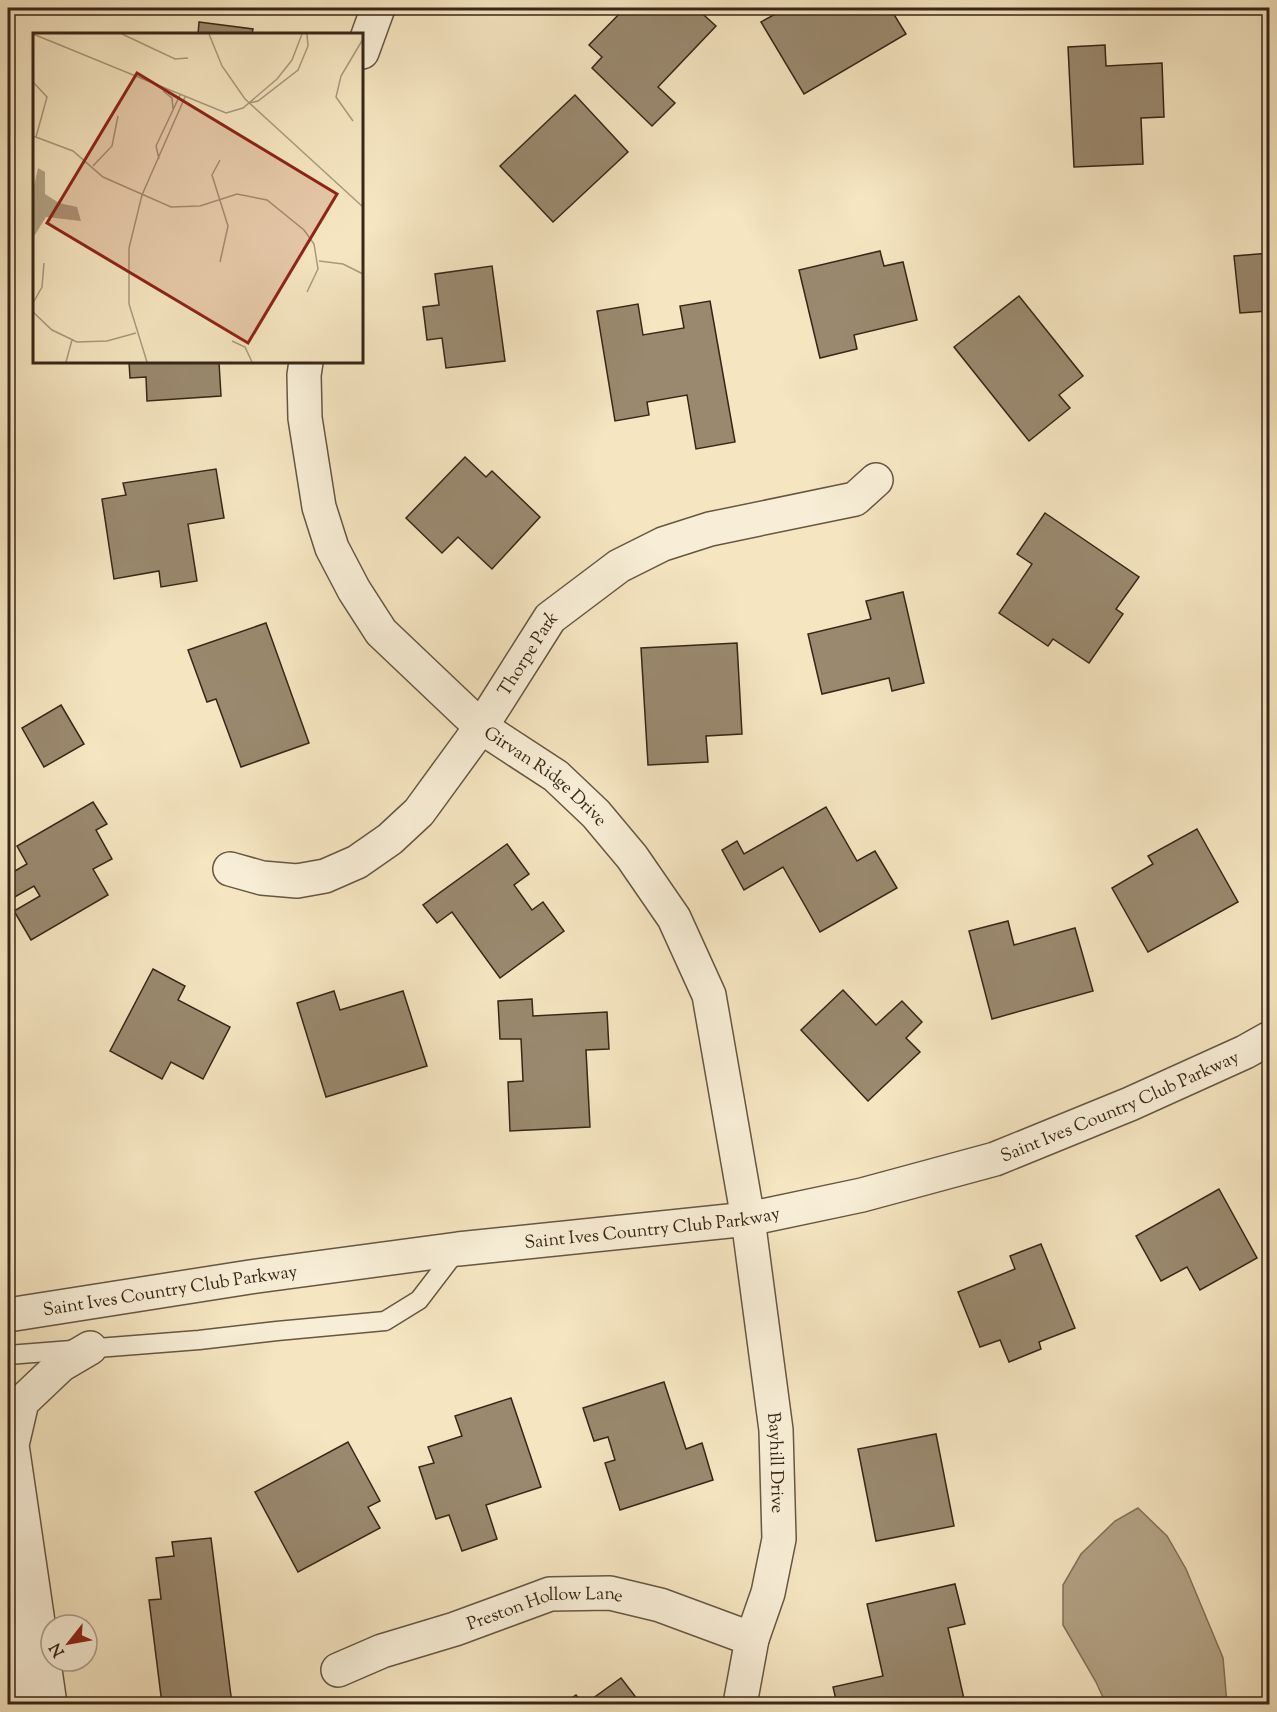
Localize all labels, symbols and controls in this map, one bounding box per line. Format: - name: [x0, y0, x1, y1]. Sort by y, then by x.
- inset map: [33, 33, 363, 363]
- street label: Thorpe Park: [493, 605, 564, 702]
- street label: Girvan Ridge Drive: [478, 721, 612, 833]
- street label: Saint Ives Country Club Parkway: [997, 1045, 1244, 1170]
- street label: Saint Ives Country Club Parkway: [523, 1202, 783, 1257]
- street label: Saint Ives Country Club Parkway: [41, 1260, 299, 1324]
- street label: Bayhill Drive: [759, 1411, 789, 1514]
- street label: Preston Hollow Lane: [464, 1582, 625, 1638]
- north arrow: [39, 1613, 99, 1673]
- text: N: [45, 1638, 71, 1661]

